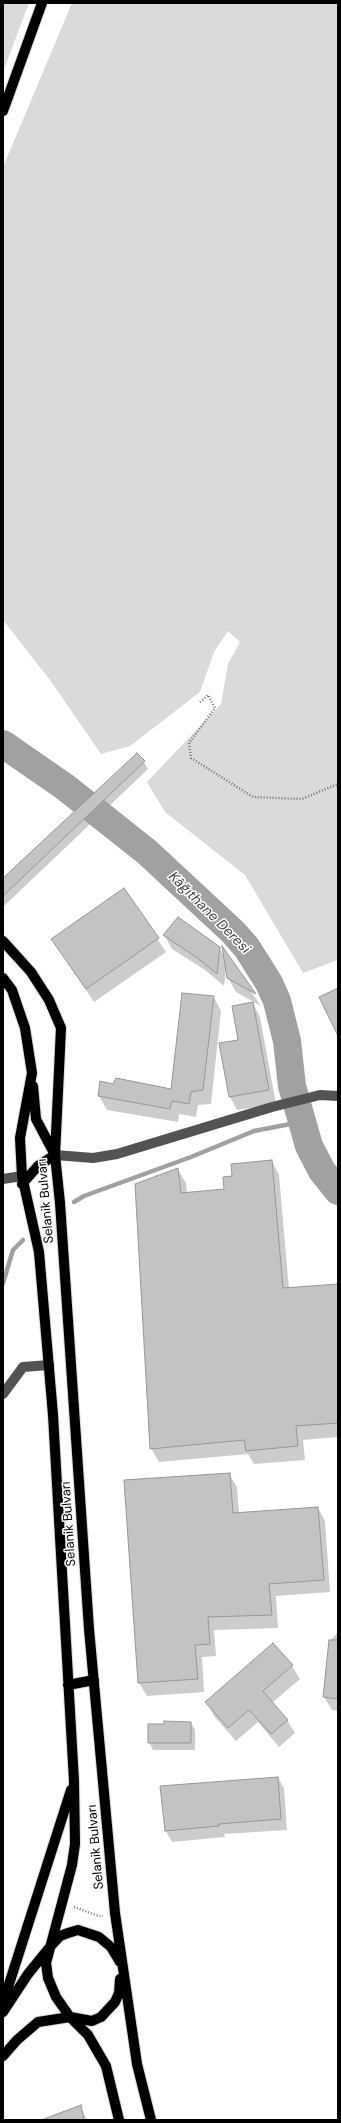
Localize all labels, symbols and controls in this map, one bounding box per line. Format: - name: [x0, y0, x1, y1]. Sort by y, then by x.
- water label: Kâğıthane Deresi: [165, 869, 253, 957]
- street label: Selanik Bulvarı: [35, 1158, 57, 1244]
- street label: Selanik Bulvarı: [58, 1481, 80, 1567]
- street label: Selanik Bulvarı: [85, 1804, 107, 1890]

